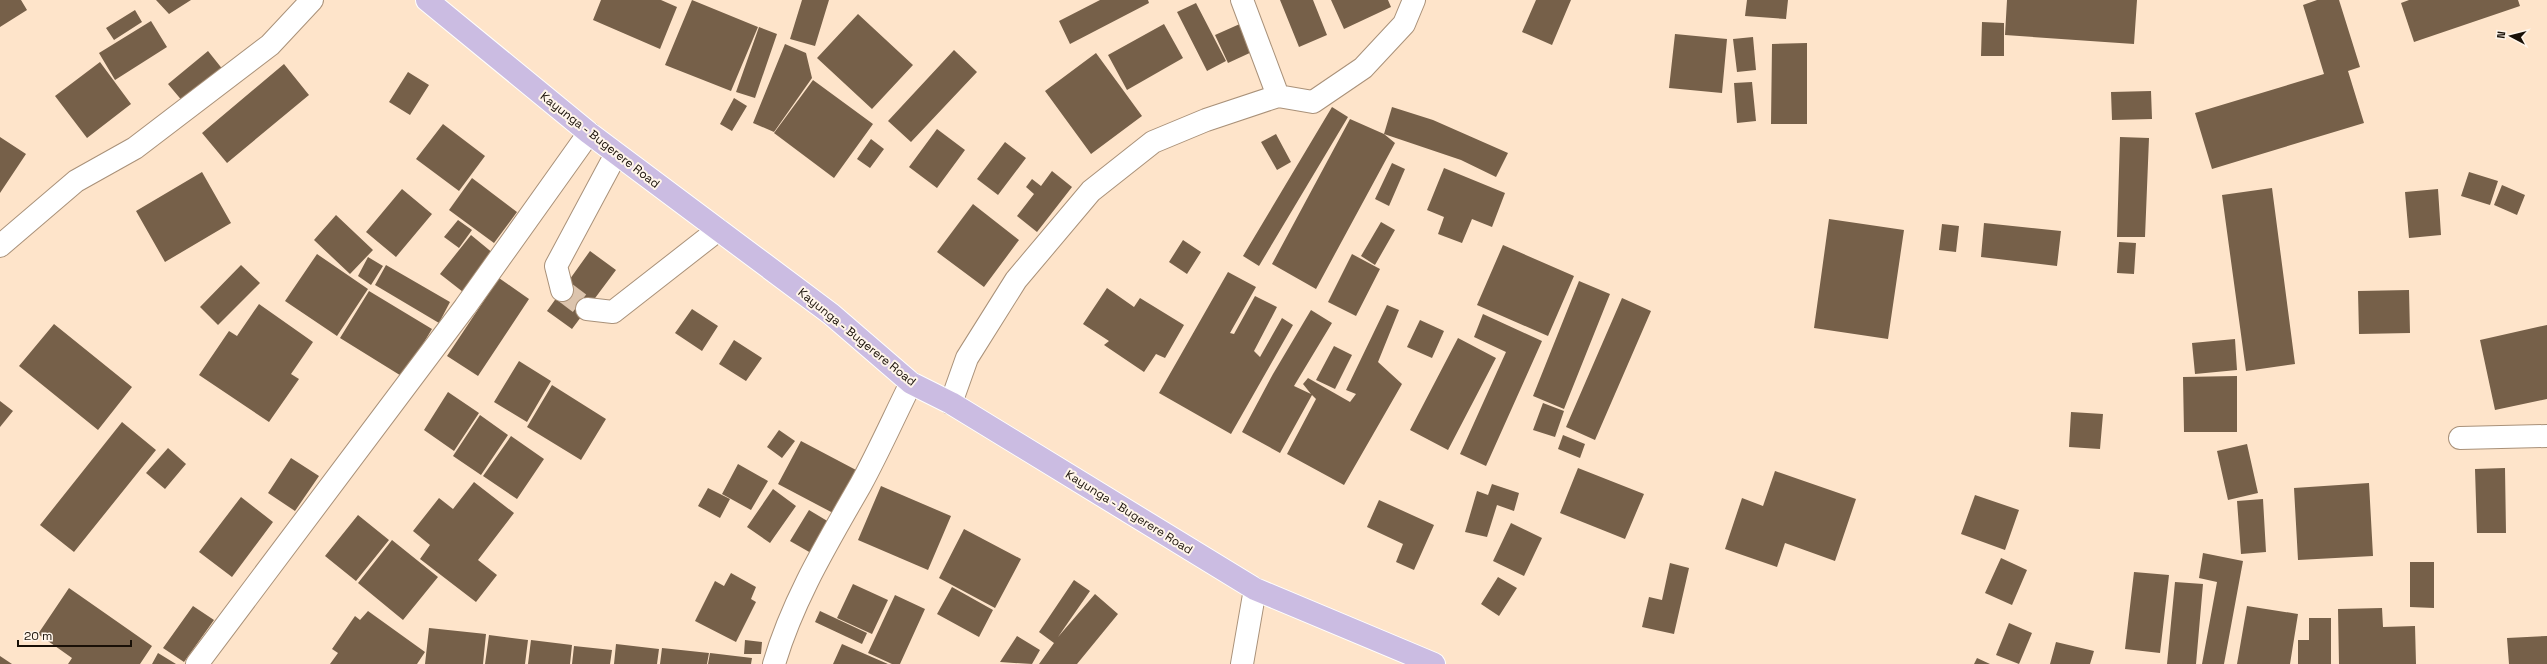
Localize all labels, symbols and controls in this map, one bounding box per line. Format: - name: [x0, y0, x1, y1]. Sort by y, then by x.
- north arrow: [2491, 16, 2531, 56]
- text: N: [2494, 30, 2508, 39]
- street label: Kayunga - Bugerere Road: [537, 88, 663, 192]
- street label: Kayunga - Bugerere Road: [795, 284, 919, 390]
- street label: Kayunga - Bugerere Road: [1062, 466, 1196, 558]
- scale bar: [18, 622, 131, 648]
- text: 20 m: [24, 628, 52, 644]

